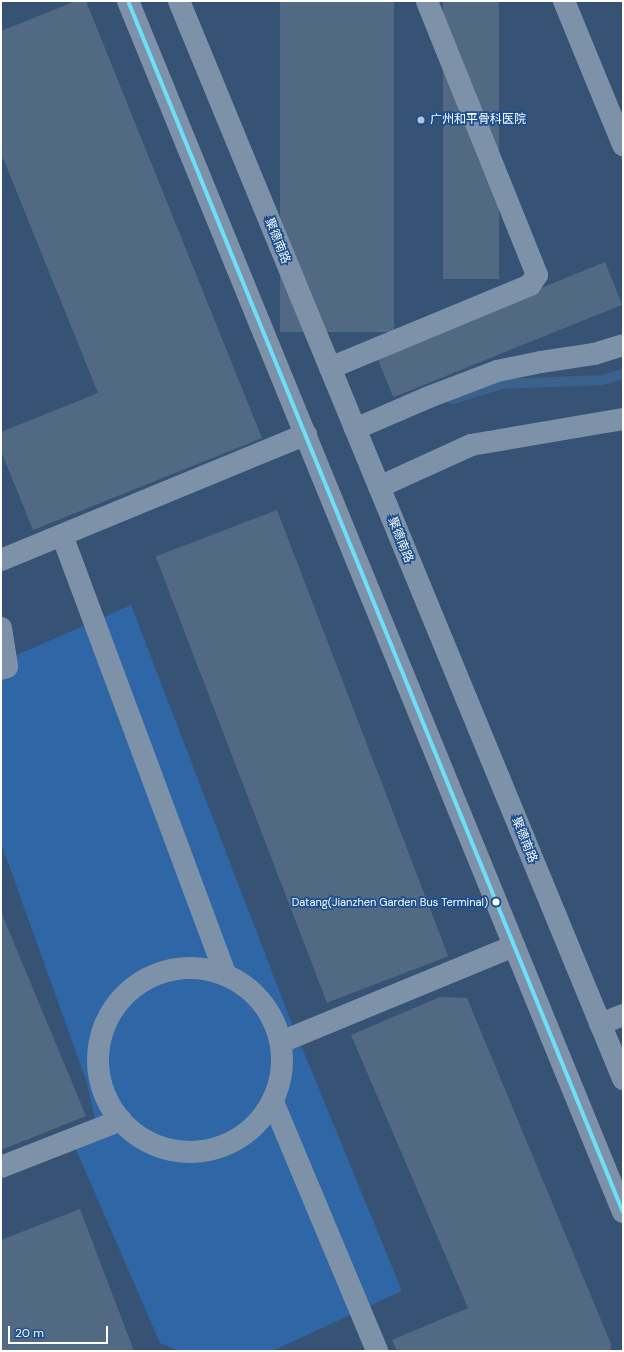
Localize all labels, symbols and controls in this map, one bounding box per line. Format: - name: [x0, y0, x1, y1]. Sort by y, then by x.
- place label: 广州和平骨科医院: [430, 113, 526, 127]
- marker: 广州和平骨科医院: [415, 114, 427, 126]
- street label: 聚德南路: [261, 216, 293, 266]
- street label: 聚德南路: [384, 515, 416, 565]
- street label: 聚德南路: [508, 815, 540, 865]
- place label: Datang(Jianzhen Garden Bus Terminal): [292, 895, 488, 909]
- marker: Datang(Jianzhen Garden Bus Terminal): [491, 897, 501, 907]
- scale bar: [10, 1318, 110, 1344]
- text: 20 m: [15, 1325, 44, 1341]

